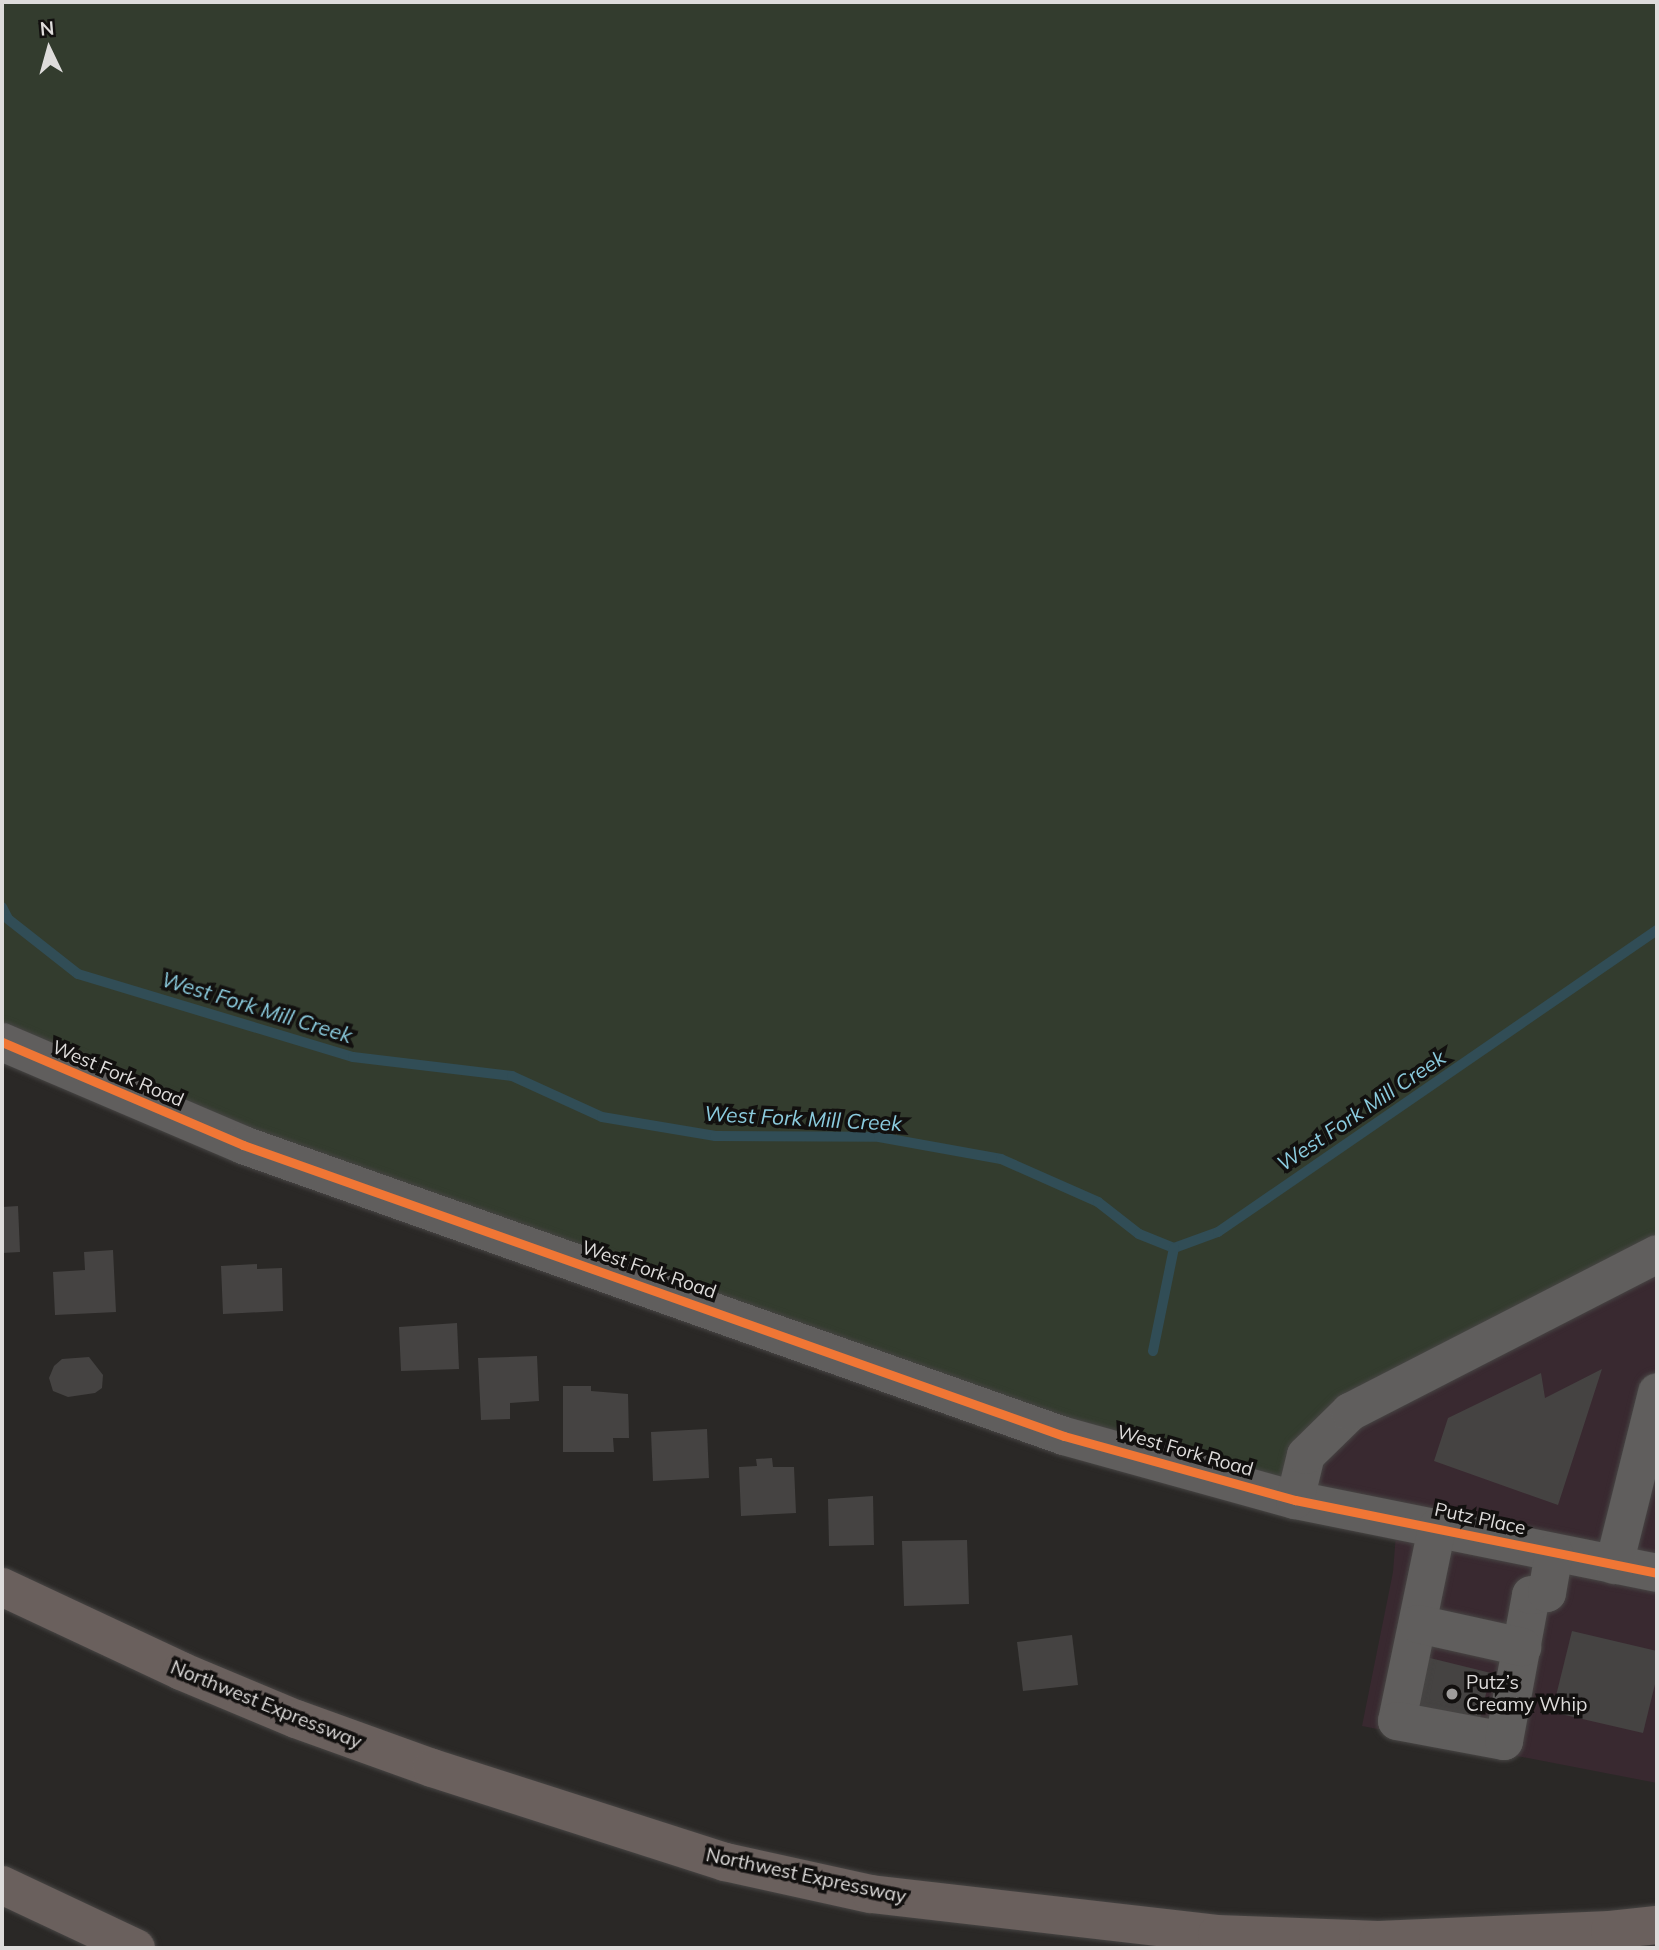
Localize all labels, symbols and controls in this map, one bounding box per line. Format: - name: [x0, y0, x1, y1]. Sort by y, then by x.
- north arrow: [14, 14, 84, 84]
- text: N: [39, 16, 55, 41]
- water label: West Fork Mill Creek: [159, 966, 355, 1048]
- street label: West Fork Road: [49, 1036, 187, 1112]
- water label: West Fork Mill Creek: [1272, 1044, 1450, 1176]
- water label: West Fork Mill Creek: [703, 1100, 903, 1136]
- street label: West Fork Road: [579, 1236, 719, 1304]
- street label: West Fork Road: [1114, 1421, 1256, 1481]
- street label: Putz Place: [1432, 1498, 1528, 1540]
- street label: Northwest Expressway: [167, 1656, 365, 1754]
- place label: Putz’s Creamy Whip: [1466, 1672, 1587, 1716]
- marker: Putz’s Creamy Whip: [1444, 1686, 1460, 1702]
- street label: Northwest Expressway: [704, 1844, 908, 1908]

